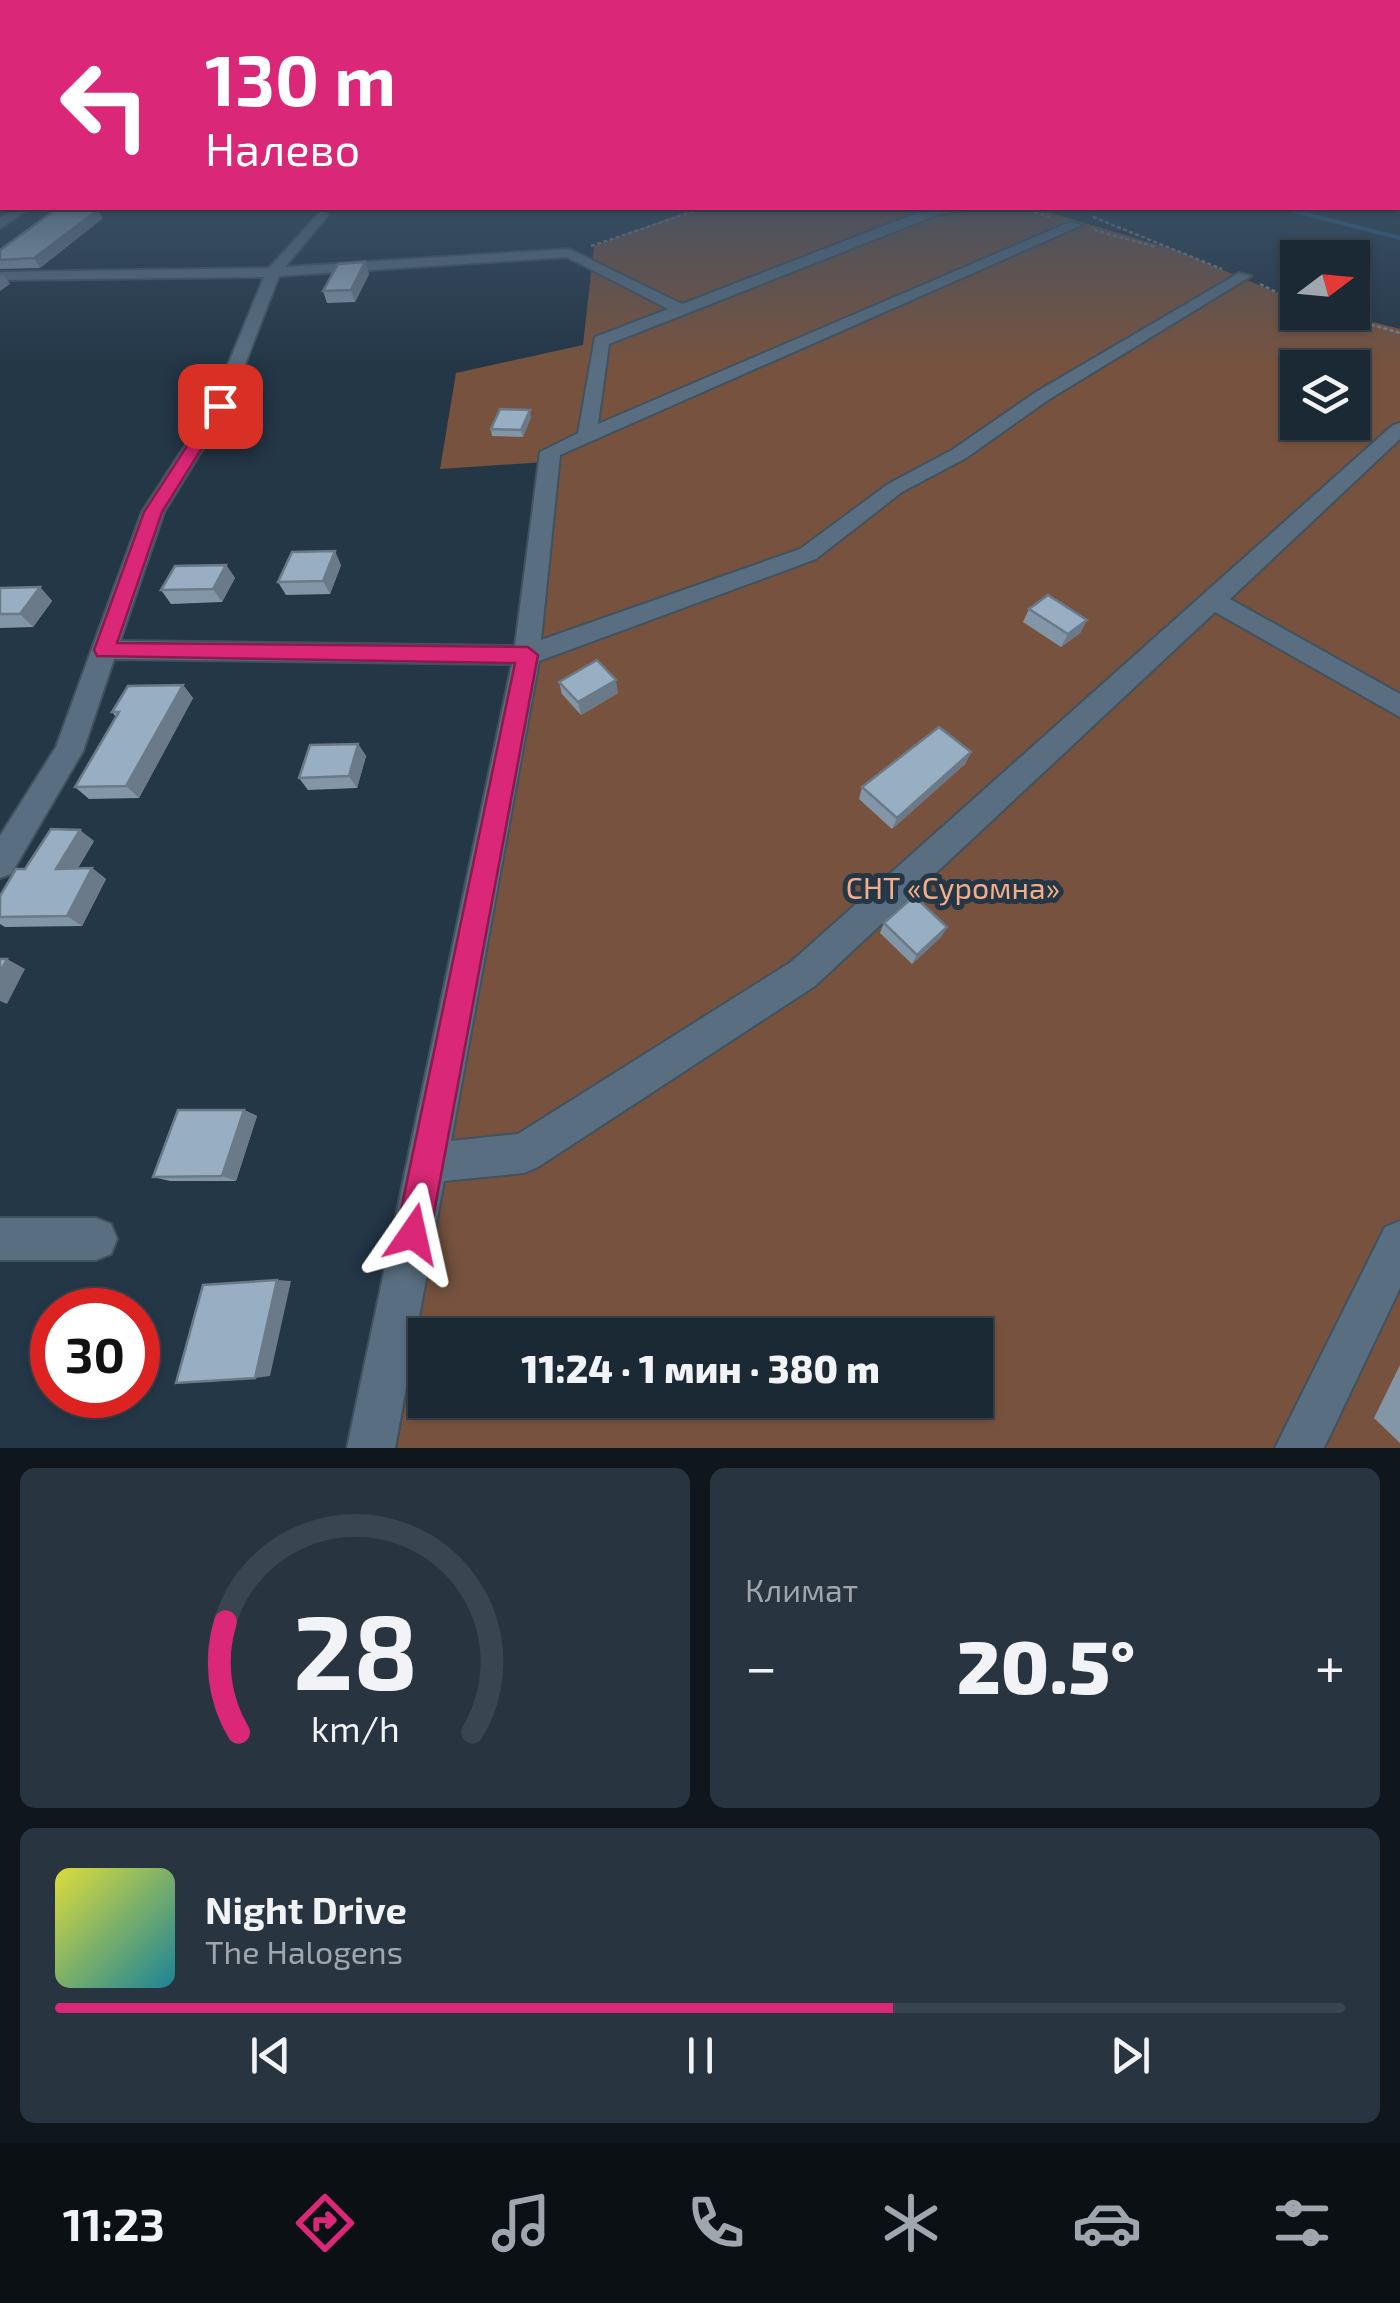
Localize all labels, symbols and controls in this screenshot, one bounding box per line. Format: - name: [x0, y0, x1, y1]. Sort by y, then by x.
- text: 130 m: [205, 36, 396, 120]
- icon: left: [40, 40, 170, 170]
- text: Налево: [205, 121, 360, 175]
- north arrow: [1280, 240, 1370, 330]
- map controls: [1280, 240, 1370, 440]
- button: layers: [1280, 350, 1370, 440]
- pin: [178, 364, 263, 449]
- icon: arrive: [193, 379, 248, 434]
- park label: СНТ «Суромна»: [846, 869, 1060, 906]
- position arrow: [361, 1182, 465, 1286]
- speed limit sign: 30: [30, 1288, 160, 1418]
- text: 11:24 · 1 мин · 380 m: [521, 1345, 880, 1391]
- text: Климат: [745, 1570, 858, 1608]
- text: 28: [292, 1586, 418, 1711]
- text: 20.5°: [957, 1619, 1135, 1709]
- text: −: [745, 1632, 777, 1698]
- text: +: [1315, 1632, 1345, 1698]
- text: km/h: [311, 1706, 399, 1749]
- text: Night Drive: [205, 1886, 407, 1932]
- text: The Halogens: [205, 1932, 403, 1970]
- icon: previous: [243, 2028, 298, 2083]
- icon: pause: [673, 2028, 728, 2083]
- icon: next: [1103, 2028, 1158, 2083]
- icon: directions: [290, 2188, 360, 2258]
- icon: music: [486, 2188, 556, 2258]
- icon: phone: [681, 2188, 751, 2258]
- icon: climate: [876, 2188, 946, 2258]
- icon: car: [1072, 2188, 1142, 2258]
- icon: filters: [1267, 2188, 1337, 2258]
- text: 11:23: [63, 2196, 165, 2250]

